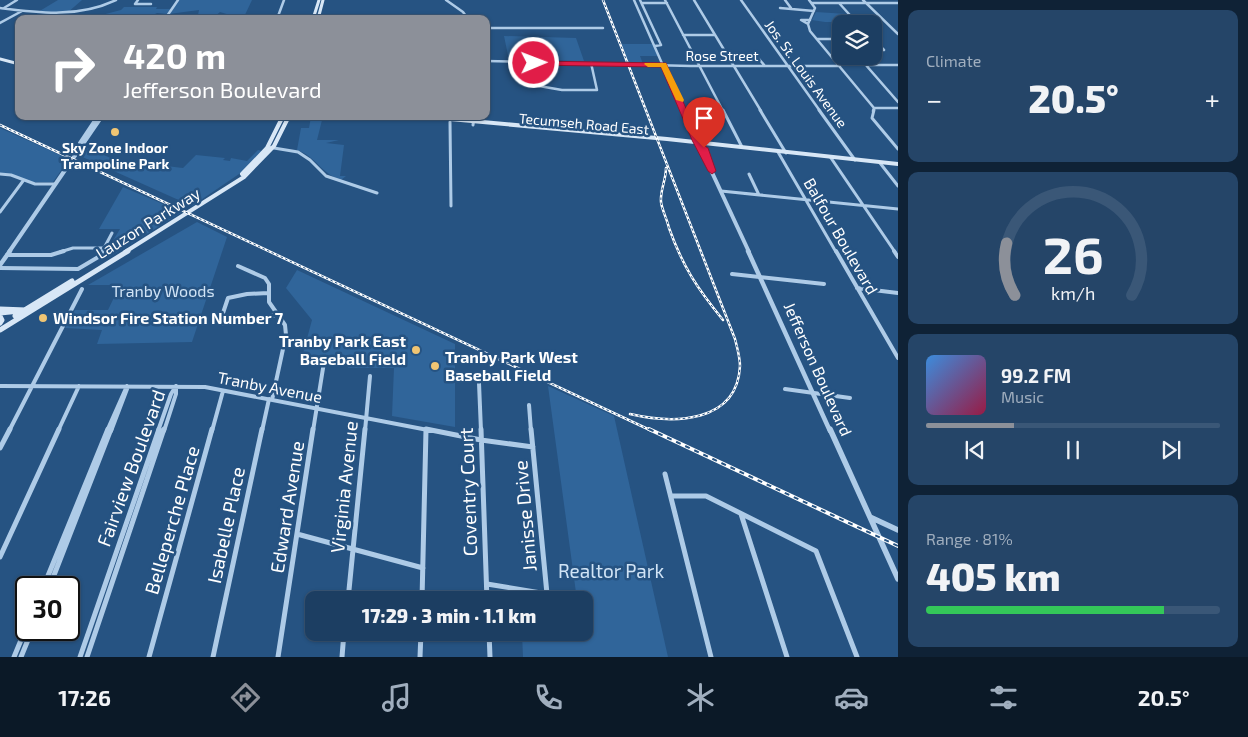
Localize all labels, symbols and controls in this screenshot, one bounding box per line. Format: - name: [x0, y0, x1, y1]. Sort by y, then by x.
- map controls: [832, 15, 882, 65]
- button: layers: [832, 15, 882, 65]
- street label: Jos. St. Louis Avenue: [762, 17, 851, 131]
- text: 420 m: [123, 34, 226, 76]
- icon: right: [40, 35, 105, 100]
- position arrow: [507, 36, 559, 88]
- street label: Rose Street: [685, 47, 759, 64]
- text: Climate: [926, 51, 981, 70]
- text: 20.5°: [1028, 75, 1119, 121]
- text: Jefferson Boulevard: [123, 76, 322, 102]
- text: −: [926, 82, 942, 116]
- text: +: [1205, 82, 1220, 116]
- pin: [683, 97, 725, 148]
- icon: arrive: [690, 104, 718, 132]
- street label: Tecumseh Road East: [518, 109, 650, 138]
- marker: Sky Zone Indoor Trampoline Park: [109, 126, 121, 138]
- place label: Sky Zone Indoor Trampoline Park: [61, 139, 169, 172]
- street label: Balfour Boulevard: [800, 174, 882, 297]
- street label: Lauzon Parkway: [92, 183, 204, 262]
- text: 26: [1043, 222, 1103, 284]
- park label: Tranby Woods: [111, 281, 215, 300]
- text: km/h: [1051, 282, 1095, 304]
- street label: Jefferson Boulevard: [780, 299, 857, 439]
- place label: Windsor Fire Station Number 7: [53, 308, 284, 327]
- marker: Windsor Fire Station Number 7: [37, 312, 49, 324]
- place label: Tranby Park East Baseball Field: [279, 331, 406, 368]
- marker: Tranby Park East Baseball Field: [410, 344, 422, 356]
- place label: Tranby Park West Baseball Field: [445, 347, 578, 384]
- marker: Tranby Park West Baseball Field: [429, 360, 441, 372]
- text: 99.2 FM: [1001, 364, 1071, 387]
- street label: Tranby Avenue: [216, 367, 324, 406]
- street label: Fairview Boulevard: [92, 386, 170, 549]
- text: Music: [1001, 387, 1044, 406]
- street label: Virginia Avenue: [325, 420, 362, 554]
- street label: Coventry Court: [454, 427, 481, 557]
- icon: previous: [961, 436, 989, 464]
- icon: pause: [1059, 436, 1087, 464]
- icon: next: [1157, 436, 1185, 464]
- street label: Edward Avenue: [265, 439, 308, 575]
- street label: Belleperche Place: [139, 443, 204, 597]
- street label: Janisse Drive: [508, 460, 541, 573]
- street label: Isabelle Place: [202, 465, 249, 585]
- text: Range · 81%: [926, 529, 1013, 548]
- text: 405 km: [926, 553, 1060, 599]
- park label: Realtor Park: [558, 559, 664, 582]
- speed limit sign: 30: [15, 576, 80, 641]
- text: 17:29 · 3 min · 1.1 km: [362, 604, 536, 627]
- icon: directions: [228, 680, 263, 715]
- icon: music: [379, 680, 414, 715]
- icon: phone: [531, 680, 566, 715]
- icon: climate: [683, 680, 718, 715]
- icon: car: [834, 680, 869, 715]
- icon: filters: [986, 680, 1021, 715]
- text: 17:26: [58, 684, 111, 710]
- text: 20.5°: [1138, 684, 1190, 710]

